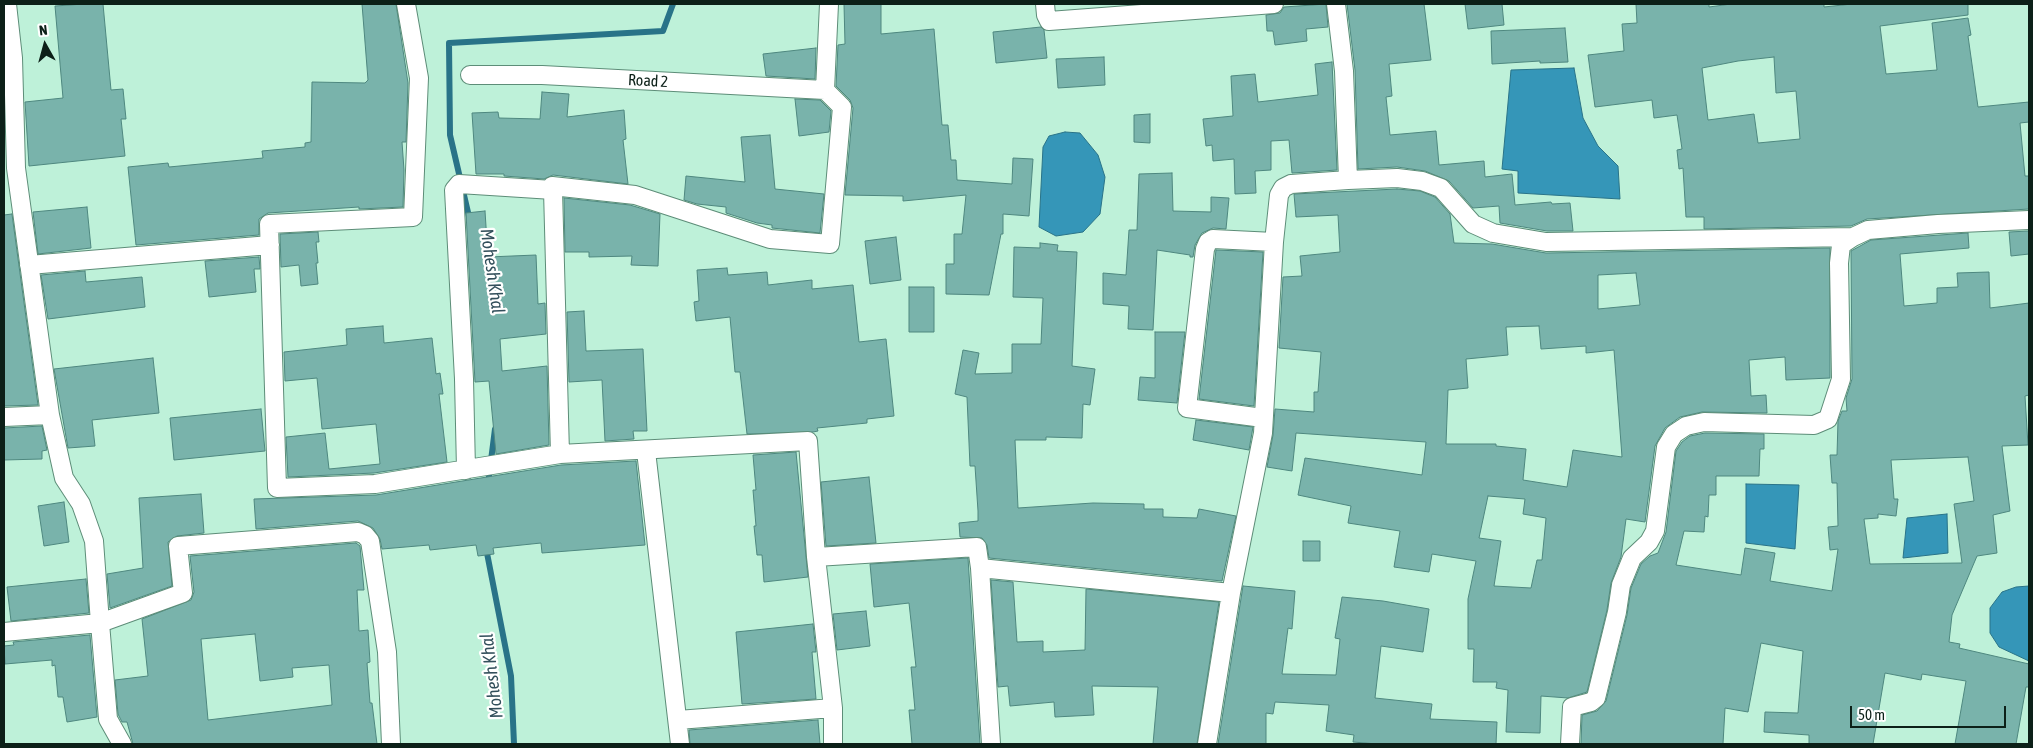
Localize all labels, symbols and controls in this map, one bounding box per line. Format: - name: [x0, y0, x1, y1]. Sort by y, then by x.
- north arrow: [20, 20, 70, 70]
- text: N: [38, 22, 48, 39]
- street label: Road 2: [627, 70, 669, 92]
- water label: Mohesh Khal: [475, 227, 509, 315]
- water label: Mohesh Khal: [476, 632, 508, 720]
- scale bar: [1853, 696, 2009, 728]
- text: 50 m: [1858, 706, 1885, 723]

